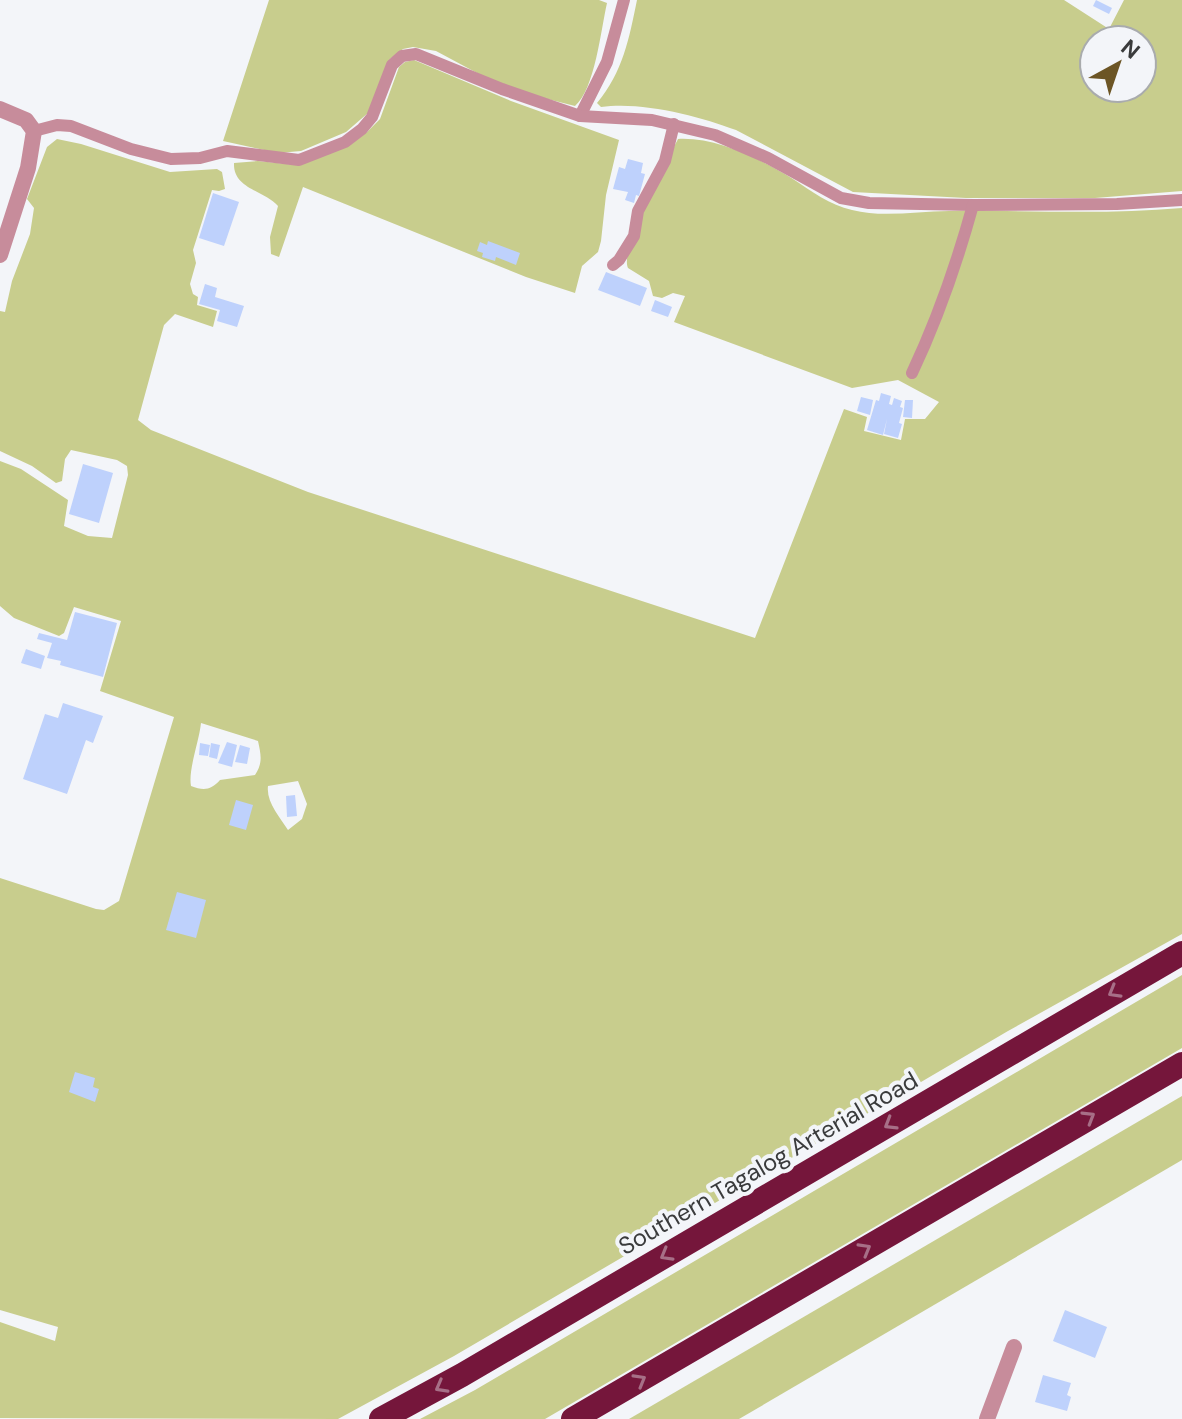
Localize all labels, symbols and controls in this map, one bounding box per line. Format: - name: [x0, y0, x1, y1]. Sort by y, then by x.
- north arrow: [1078, 24, 1158, 104]
- text: N: [1115, 33, 1146, 65]
- one-way arrow: [1108, 982, 1123, 998]
- street label: Southern Tagalog Arterial Road: [613, 1064, 923, 1262]
- one-way arrow: [1080, 1111, 1095, 1127]
- one-way arrow: [884, 1114, 899, 1130]
- one-way arrow: [856, 1243, 871, 1259]
- one-way arrow: [660, 1245, 675, 1261]
- one-way arrow: [631, 1374, 646, 1390]
- one-way arrow: [435, 1377, 450, 1392]

